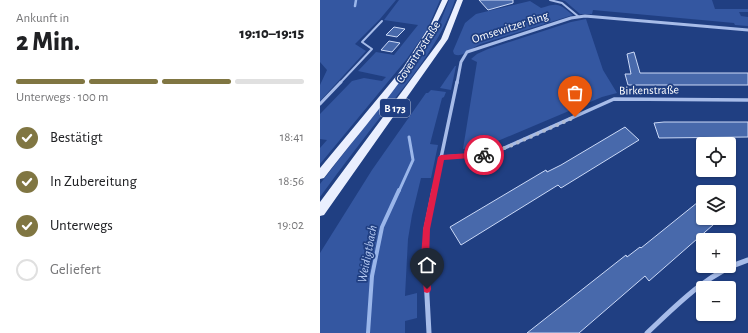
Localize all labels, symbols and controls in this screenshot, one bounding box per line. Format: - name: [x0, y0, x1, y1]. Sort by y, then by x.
- street label: Omsewitzer Ring: [470, 9, 550, 45]
- text: Ankunft in: [16, 12, 69, 25]
- street label: Coventrystraße: [394, 19, 443, 86]
- text: 19:10–19:15: [239, 26, 304, 41]
- text: 2 Min.: [16, 29, 80, 55]
- pin: [558, 76, 592, 117]
- icon: bag: [564, 82, 586, 104]
- street label: Birkenstraße: [619, 83, 679, 97]
- text: Unterwegs · 100 m: [16, 91, 109, 104]
- road number: B 173: [380, 99, 410, 117]
- icon: check: [16, 127, 38, 149]
- text: Bestätigt: [50, 130, 103, 145]
- text: 18:41: [280, 131, 304, 144]
- courier: [464, 135, 504, 175]
- map controls: [696, 137, 736, 321]
- button: locate: [696, 137, 736, 177]
- icon: bike: [473, 144, 495, 166]
- icon: check: [16, 171, 38, 193]
- text: In Zubereitung: [50, 174, 137, 189]
- text: 18:56: [279, 175, 304, 188]
- button: layers: [696, 185, 736, 225]
- icon: check: [16, 215, 38, 237]
- text: Unterwegs: [50, 218, 113, 233]
- text: 19:02: [278, 219, 304, 232]
- water label: Weidigtbach: [356, 224, 380, 284]
- button: +: [696, 233, 736, 273]
- pin: [410, 248, 444, 289]
- icon: home: [416, 254, 438, 276]
- text: Geliefert: [50, 262, 101, 277]
- button: −: [696, 281, 736, 321]

